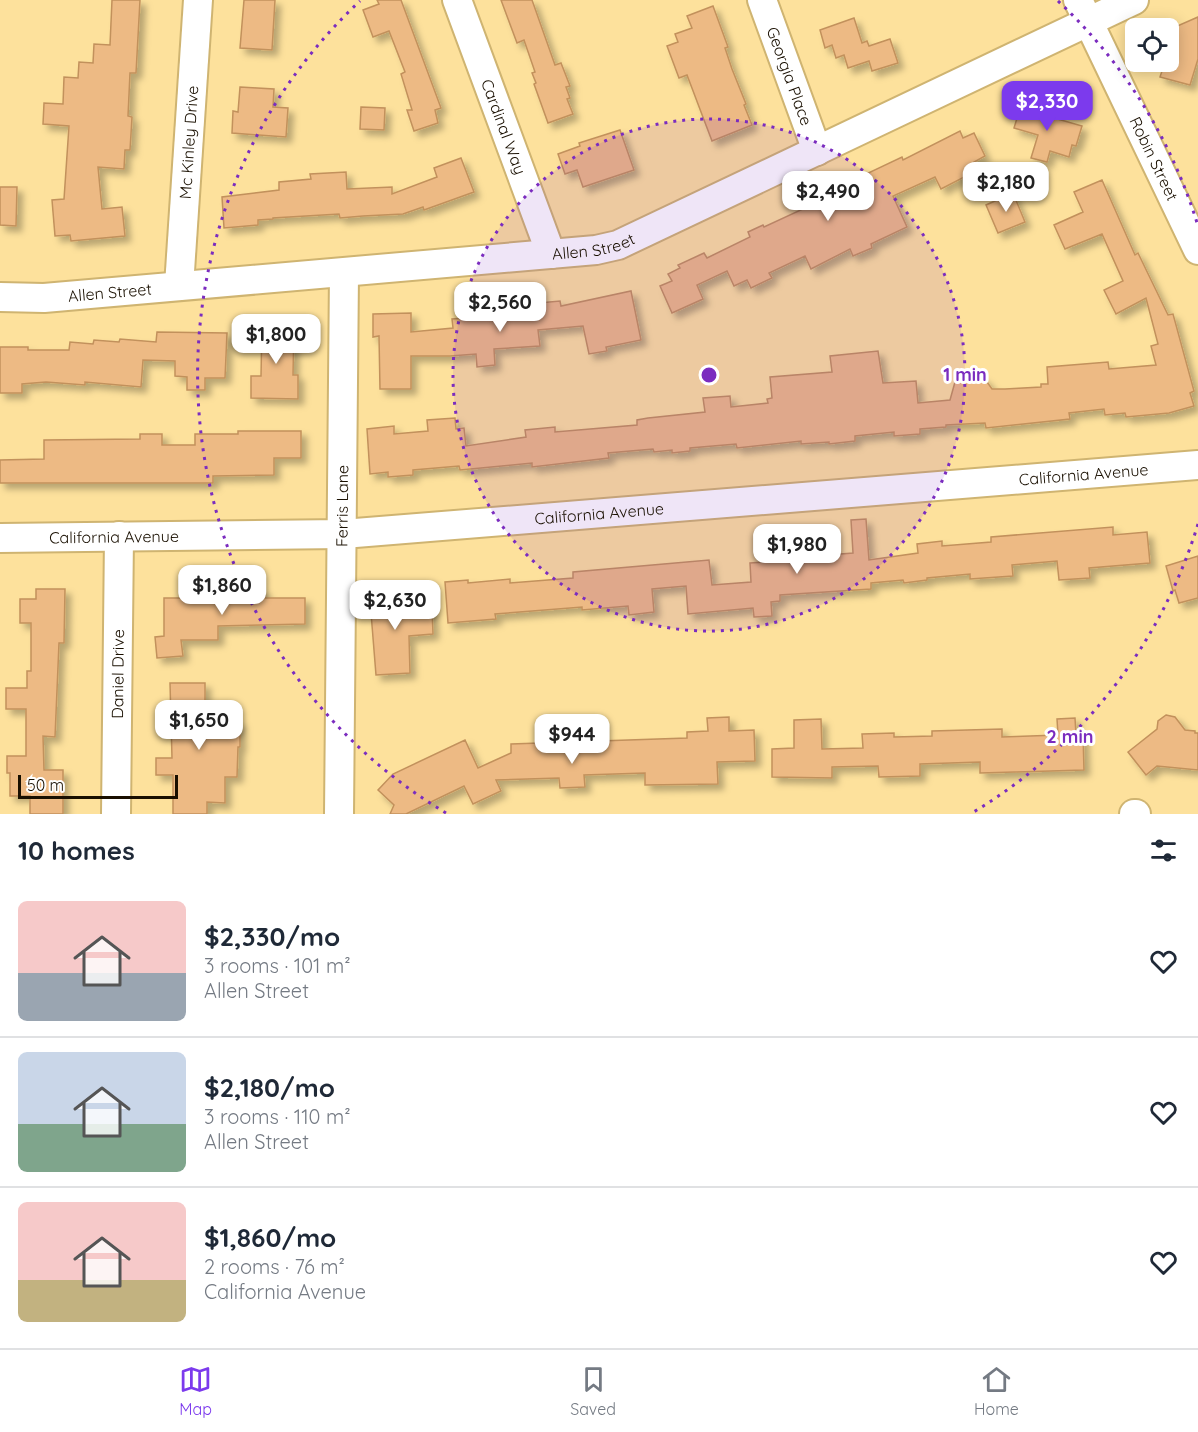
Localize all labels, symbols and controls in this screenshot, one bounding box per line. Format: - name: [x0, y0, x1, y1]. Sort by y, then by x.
- map controls: [1125, 18, 1179, 72]
- button: locate: [1125, 18, 1179, 72]
- street label: Georgia Place: [763, 24, 817, 128]
- street label: Cardinal Way: [477, 76, 531, 177]
- pin: $2,330: [998, 81, 1096, 132]
- street label: Mc Kinley Drive: [175, 85, 202, 200]
- text: $2,330: [1016, 88, 1078, 113]
- street label: Robin Street: [1125, 113, 1183, 204]
- pin: $2,180: [957, 162, 1055, 213]
- text: $2,180: [977, 169, 1035, 194]
- pin: $2,490: [779, 171, 877, 222]
- text: $2,490: [796, 178, 860, 203]
- street label: Allen Street: [551, 229, 638, 264]
- street label: Allen Street: [67, 279, 152, 306]
- pin: $2,560: [451, 282, 549, 333]
- text: $2,560: [468, 289, 532, 314]
- pin: $1,800: [227, 314, 325, 365]
- text: $1,800: [246, 321, 306, 346]
- text: 1 min: [943, 363, 987, 386]
- centre of rings: [699, 365, 719, 385]
- street label: California Avenue: [1018, 459, 1149, 489]
- street label: Ferris Lane: [331, 465, 352, 547]
- street label: California Avenue: [534, 498, 665, 529]
- pin: $1,980: [748, 524, 846, 575]
- street label: California Avenue: [49, 526, 179, 547]
- text: $1,980: [767, 531, 827, 556]
- pin: $1,860: [173, 565, 271, 616]
- text: $1,860: [192, 572, 252, 597]
- pin: $2,630: [346, 580, 444, 631]
- text: $2,630: [364, 587, 426, 612]
- street label: Daniel Drive: [107, 629, 128, 719]
- pin: $1,650: [150, 700, 248, 751]
- text: $1,650: [169, 707, 229, 732]
- pin: $944: [536, 714, 608, 765]
- text: $944: [549, 721, 595, 746]
- text: 2 min: [1047, 725, 1093, 748]
- scale bar: [18, 772, 178, 800]
- text: 50 m: [27, 775, 64, 795]
- text: 10 homes: [18, 834, 135, 867]
- icon: filters: [1147, 834, 1180, 867]
- text: $2,330/mo: [204, 920, 340, 953]
- icon: home: [66, 925, 138, 997]
- icon: heart: [1147, 945, 1180, 978]
- text: 3 rooms · 101 m²: [204, 953, 351, 978]
- text: Allen Street: [204, 978, 309, 1003]
- text: $2,180/mo: [204, 1071, 335, 1104]
- icon: home: [66, 1076, 138, 1148]
- icon: heart: [1147, 1096, 1180, 1129]
- text: 3 rooms · 110 m²: [204, 1104, 351, 1129]
- text: Allen Street: [204, 1129, 309, 1154]
- text: $1,860/mo: [204, 1221, 336, 1254]
- icon: home: [66, 1226, 138, 1298]
- icon: heart: [1147, 1246, 1180, 1279]
- text: 2 rooms · 76 m²: [204, 1254, 345, 1279]
- text: California Avenue: [204, 1279, 366, 1304]
- tab: Map: [179, 1363, 212, 1419]
- tab: Saved: [570, 1363, 616, 1419]
- tab: Home: [974, 1363, 1019, 1419]

